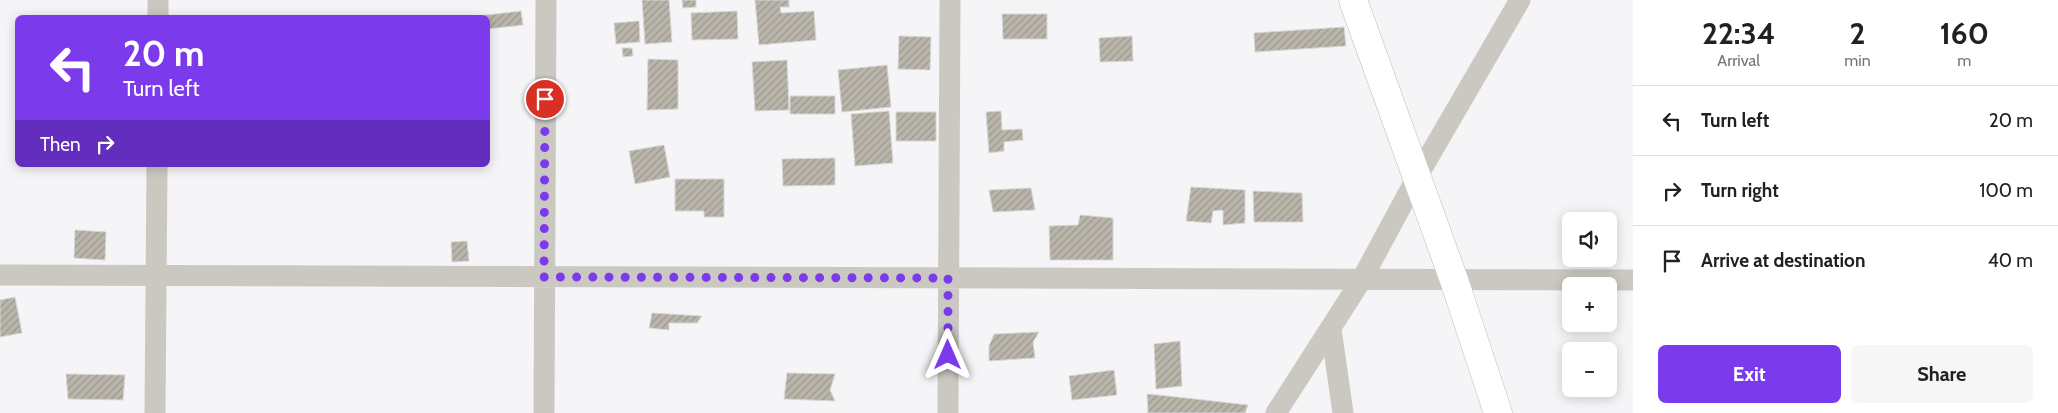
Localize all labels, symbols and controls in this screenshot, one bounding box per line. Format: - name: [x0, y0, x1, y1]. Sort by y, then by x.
- text: 22:34: [1702, 15, 1775, 52]
- text: 2: [1850, 15, 1865, 52]
- text: 160: [1940, 15, 1989, 52]
- text: 20 m: [123, 32, 205, 75]
- icon: left: [40, 35, 105, 100]
- text: Arrival: [1717, 51, 1760, 70]
- text: min: [1844, 51, 1871, 70]
- text: m: [1957, 51, 1971, 70]
- text: Turn left: [123, 75, 200, 102]
- pin: [524, 78, 566, 120]
- icon: arrive: [531, 85, 559, 113]
- icon: left: [1658, 107, 1686, 135]
- text: Turn left: [1701, 109, 1769, 132]
- text: 20 m: [1989, 109, 2033, 132]
- icon: right: [91, 130, 119, 158]
- text: Then: [40, 133, 81, 156]
- icon: right: [1658, 177, 1686, 205]
- text: Turn right: [1701, 179, 1779, 202]
- text: 100 m: [1979, 179, 2033, 202]
- map controls: [1562, 212, 1617, 397]
- button: sound: [1562, 212, 1617, 267]
- icon: arrive: [1658, 247, 1686, 275]
- text: Arrive at destination: [1701, 249, 1865, 272]
- text: 40 m: [1988, 249, 2033, 272]
- button: +: [1562, 277, 1617, 332]
- position arrow: [921, 328, 973, 380]
- button: −: [1562, 342, 1617, 397]
- button: Exit: [1658, 345, 1841, 403]
- button: Share: [1851, 345, 2033, 403]

